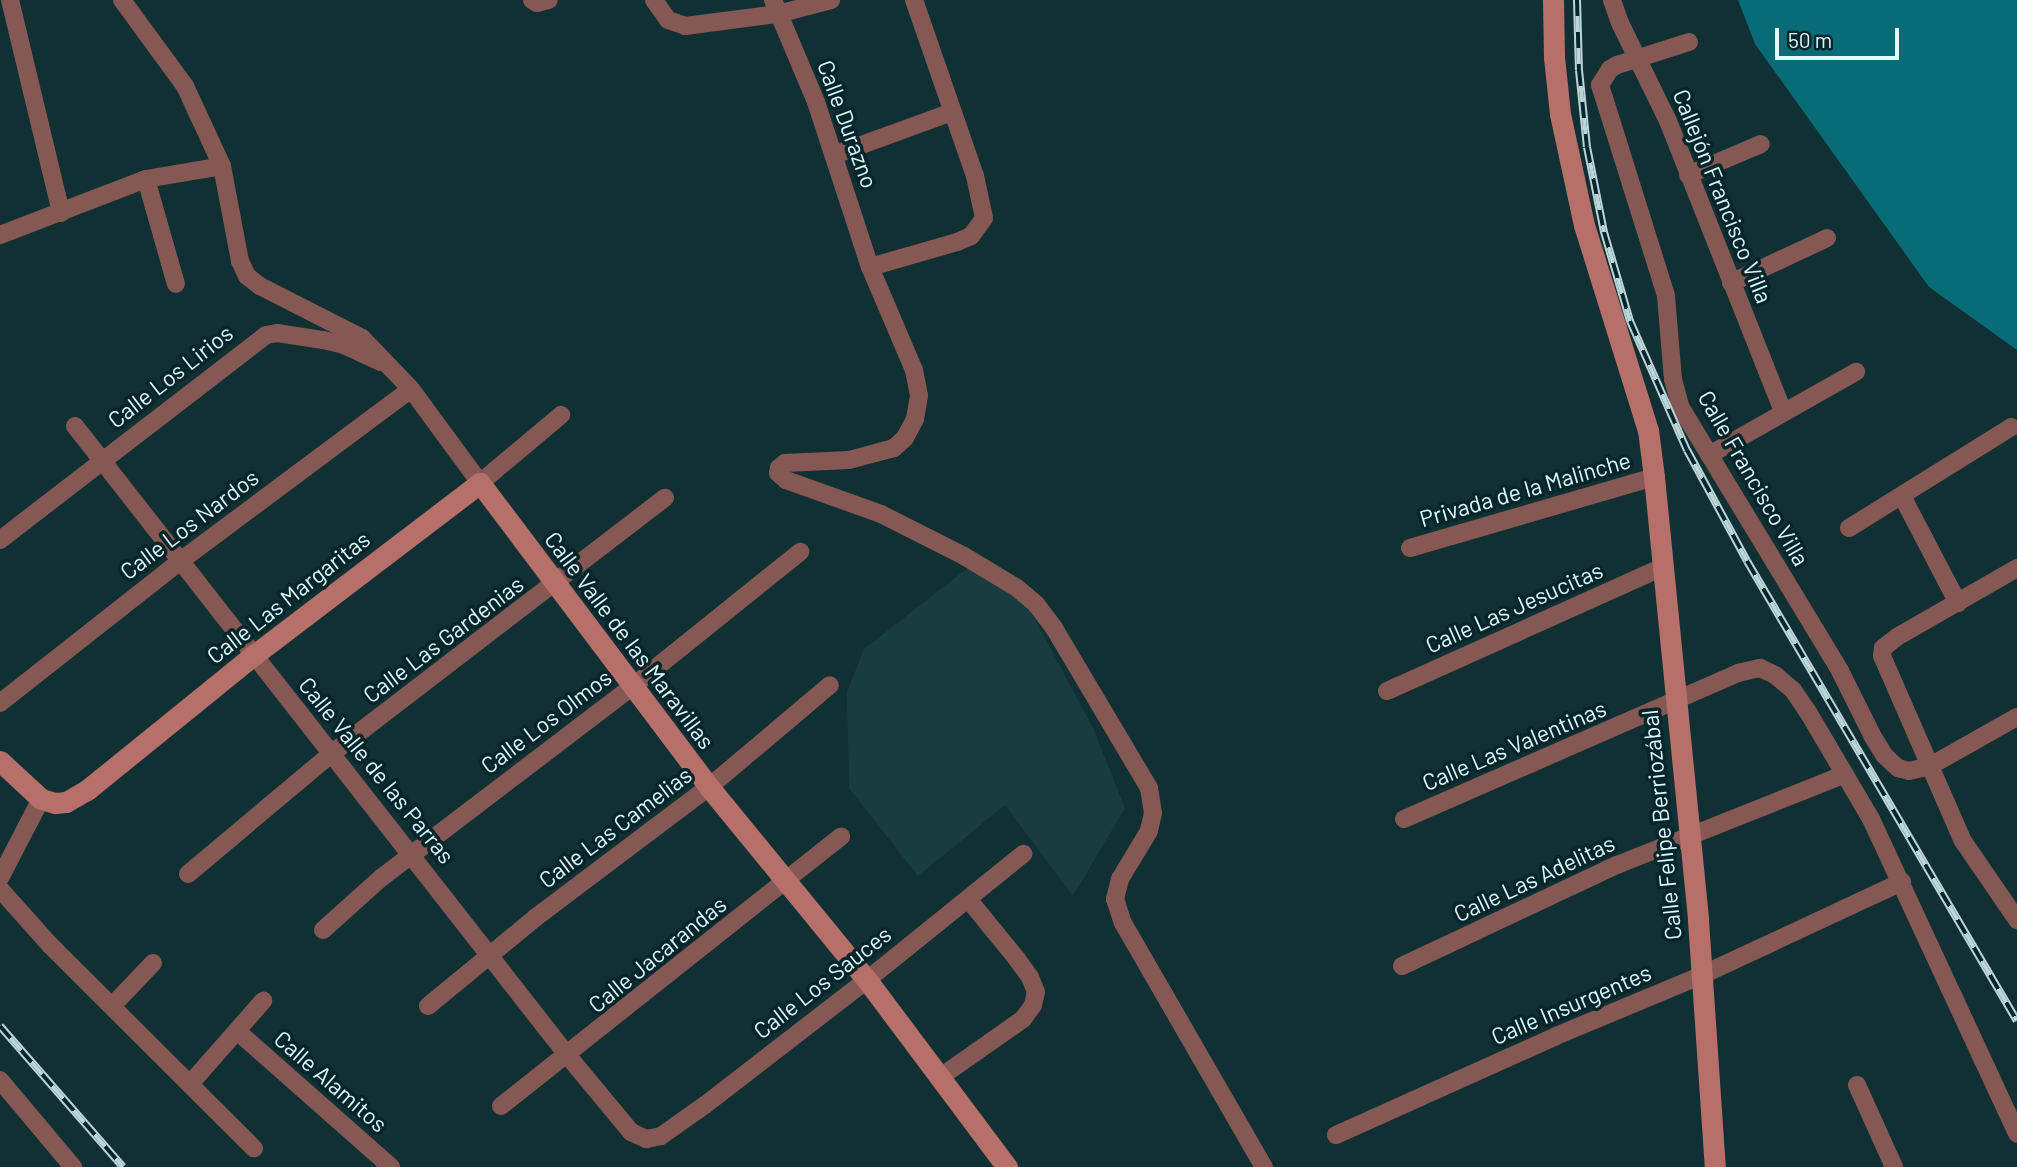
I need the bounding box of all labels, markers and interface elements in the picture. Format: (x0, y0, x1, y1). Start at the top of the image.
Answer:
scale bar (1779, 14, 1903, 58)
text: 50 m (1788, 27, 1832, 52)
street label: Calle Durazno (812, 56, 884, 192)
street label: Callejón Francisco Villa (1667, 85, 1779, 307)
street label: Calle Los Lirios (102, 319, 238, 433)
street label: Calle Francisco Villa (1693, 385, 1815, 571)
street label: Privada de la Malinche (1416, 446, 1634, 532)
street label: Calle Los Nardos (114, 463, 264, 585)
street label: Calle Las Margaritas (201, 525, 375, 669)
street label: Calle Valle de las Maravillas (539, 526, 721, 754)
street label: Calle Las Jesucitas (1421, 556, 1607, 658)
street label: Calle Las Gardenias (358, 570, 528, 708)
street label: Calle Los Olmos (475, 663, 617, 779)
street label: Calle Valle de las Parras (293, 671, 461, 869)
street label: Calle Las Valentinas (1418, 694, 1610, 796)
street label: Calle Felipe Berriozábal (1635, 709, 1687, 941)
street label: Calle Las Camelias (533, 761, 697, 893)
street label: Calle Las Adelitas (1449, 829, 1619, 927)
street label: Calle Jacarandas (582, 890, 732, 1018)
street label: Calle Los Sauces (748, 920, 896, 1044)
street label: Calle Insurgentes (1487, 958, 1655, 1050)
street label: Calle Alamitos (269, 1024, 393, 1138)

